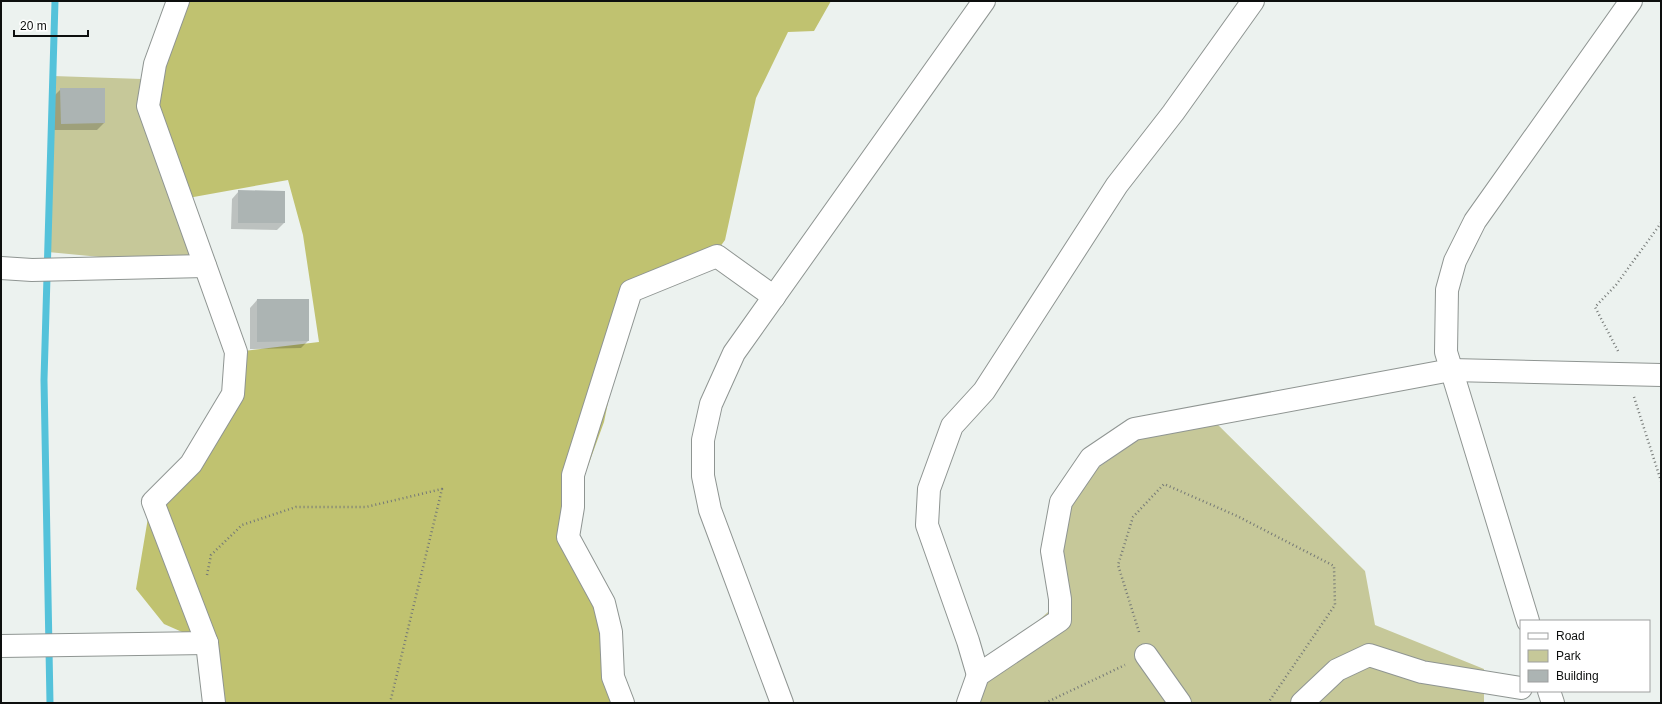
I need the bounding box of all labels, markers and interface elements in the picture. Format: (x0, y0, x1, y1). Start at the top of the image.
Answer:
scale bar (14, 12, 88, 38)
text: 20 m (20, 19, 47, 33)
legend (1520, 620, 1650, 692)
text: Road (1556, 629, 1585, 643)
text: Park (1556, 649, 1582, 663)
text: Building (1556, 669, 1599, 683)

